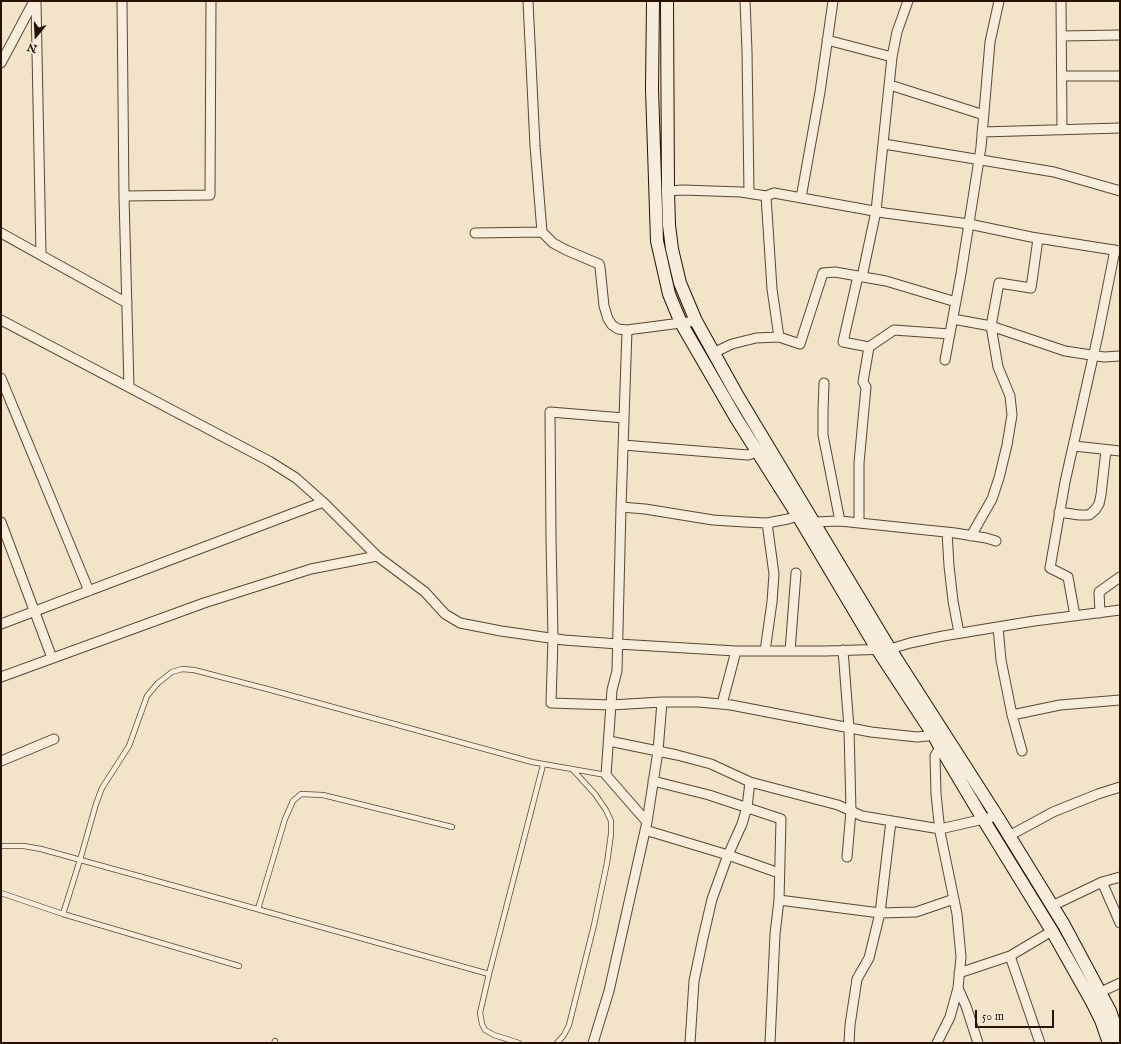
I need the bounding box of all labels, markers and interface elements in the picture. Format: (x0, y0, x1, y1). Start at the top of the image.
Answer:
north arrow (16, 16, 56, 56)
text: N (26, 39, 39, 56)
scale bar (977, 1002, 1056, 1028)
text: 50 m (982, 1009, 1004, 1024)

